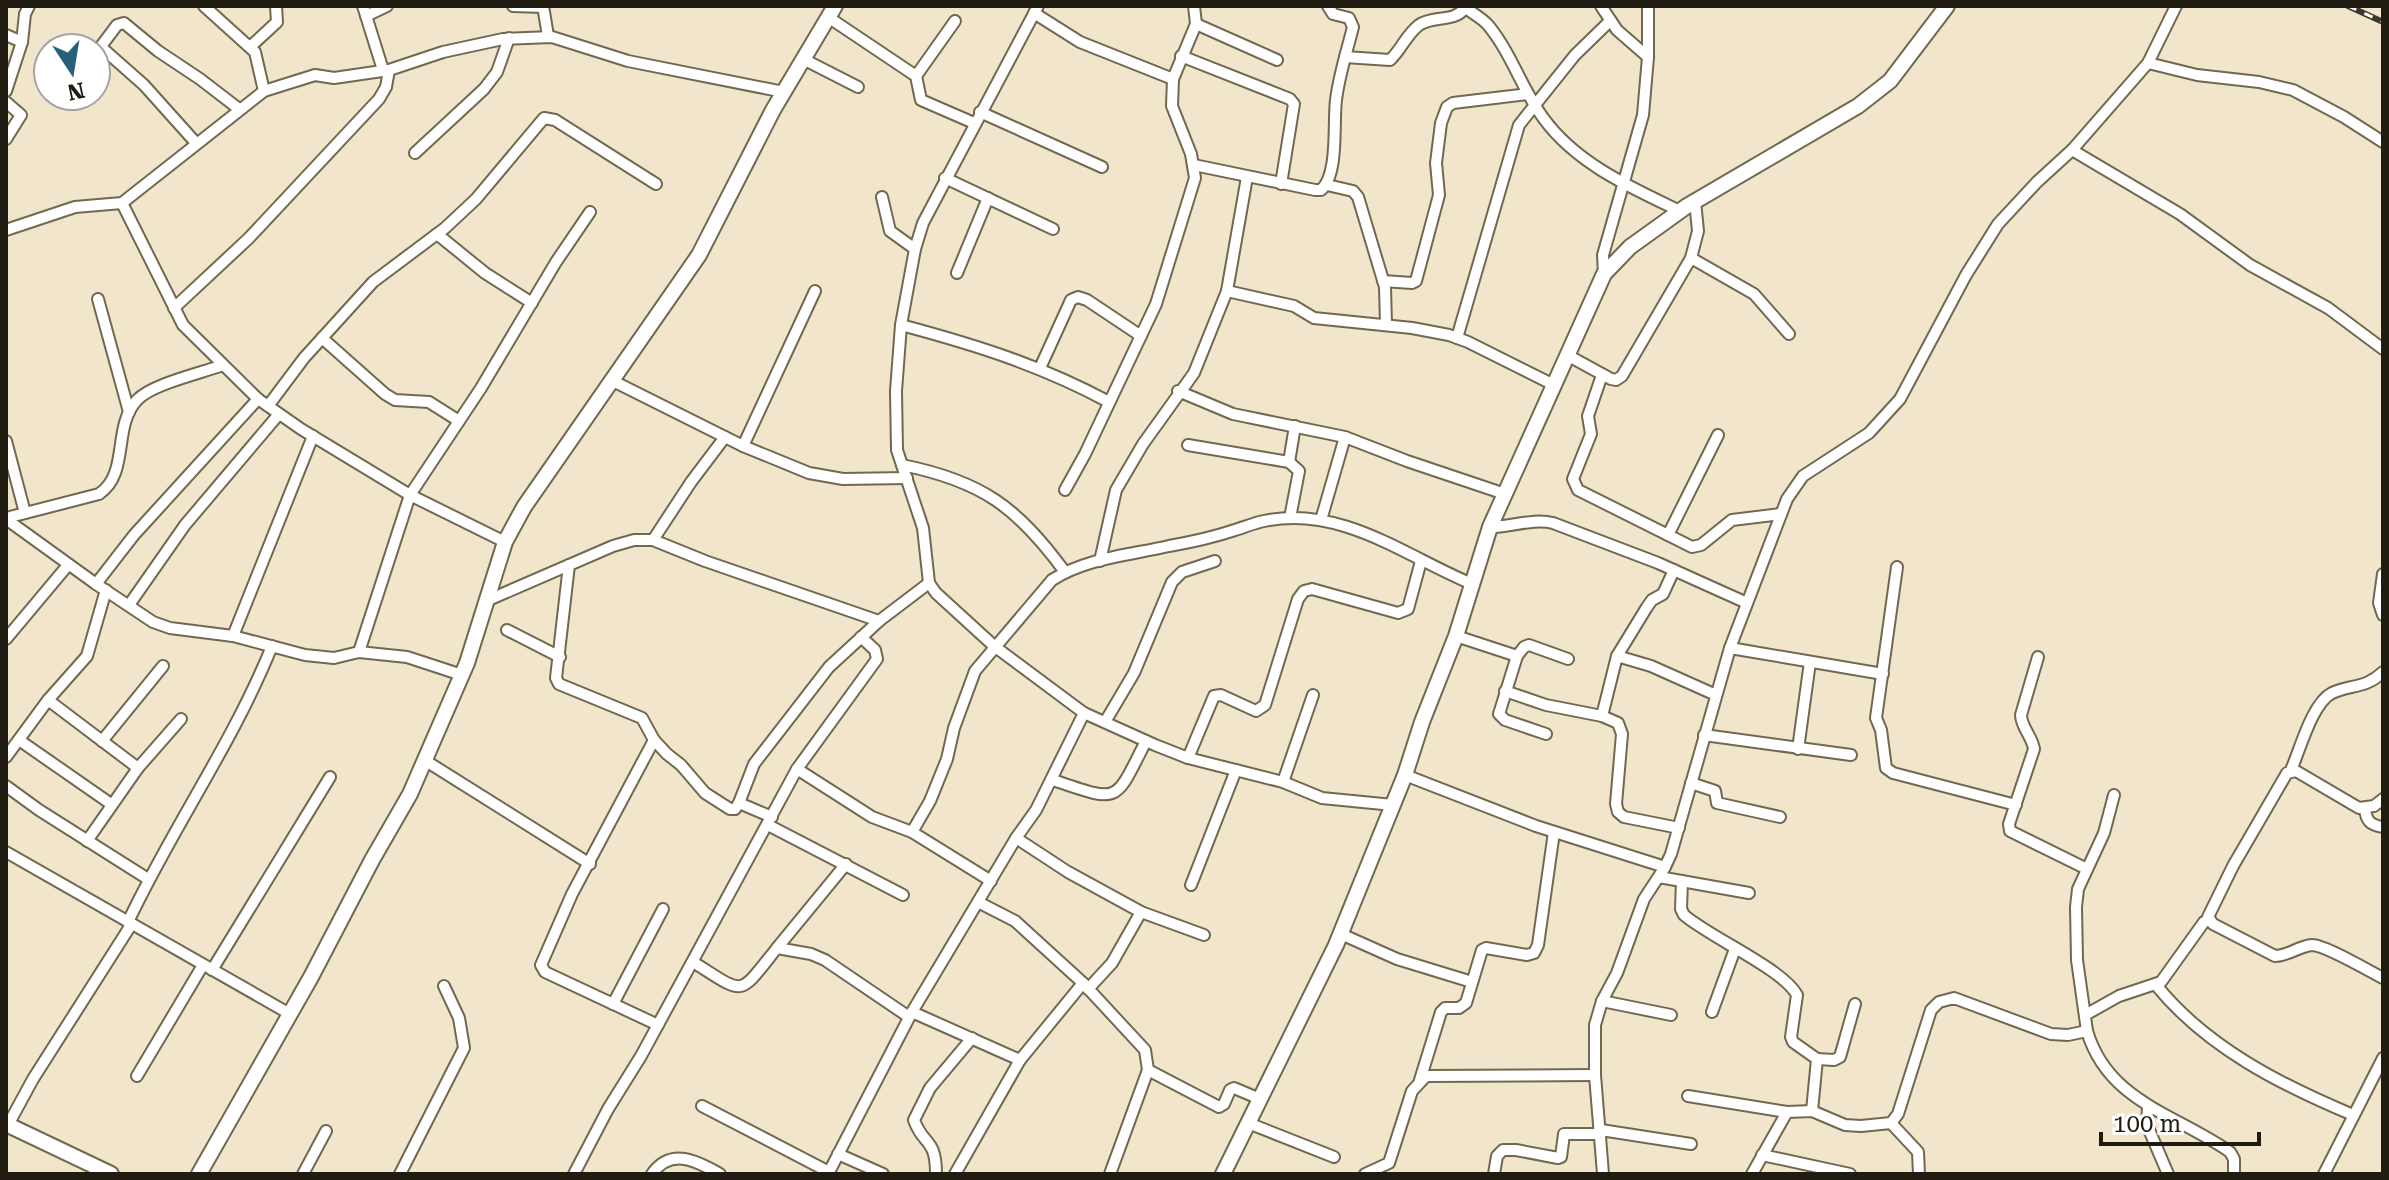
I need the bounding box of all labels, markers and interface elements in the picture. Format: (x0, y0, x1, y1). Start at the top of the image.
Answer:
north arrow (32, 32, 112, 112)
text: N (65, 77, 87, 105)
scale bar (2101, 1096, 2259, 1146)
text: 100 m (2113, 1110, 2181, 1138)

